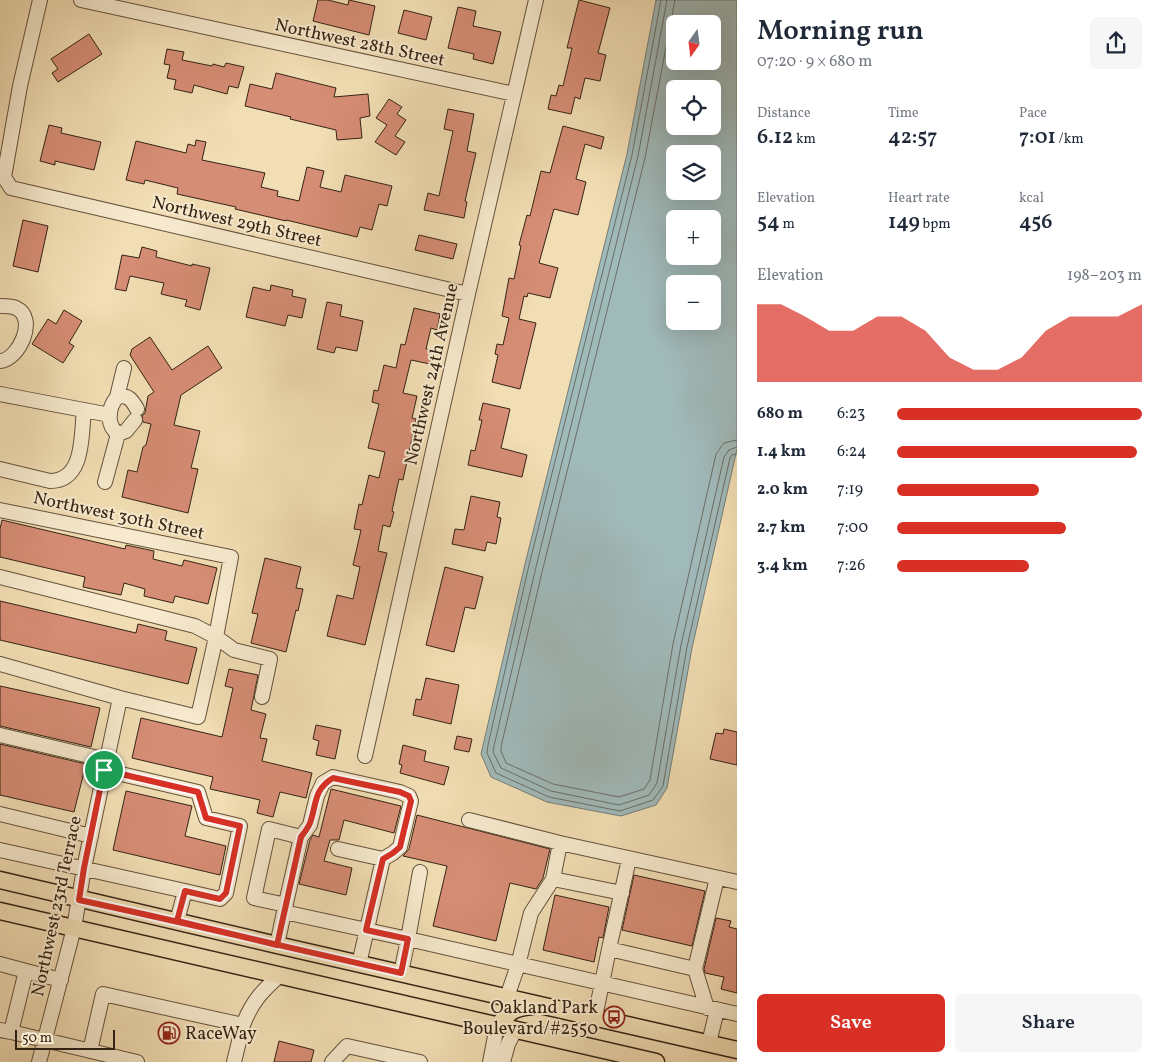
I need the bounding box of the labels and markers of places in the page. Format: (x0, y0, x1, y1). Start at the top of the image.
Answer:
pin (83, 749, 125, 791)
place label: Oakland Park Boulevard/#2550 (462, 996, 598, 1042)
bus stop icon: Oakland Park Boulevard/#2550 (602, 1005, 626, 1029)
fuel station icon: RaceWay (157, 1021, 181, 1045)
place label: RaceWay (185, 1022, 257, 1047)

